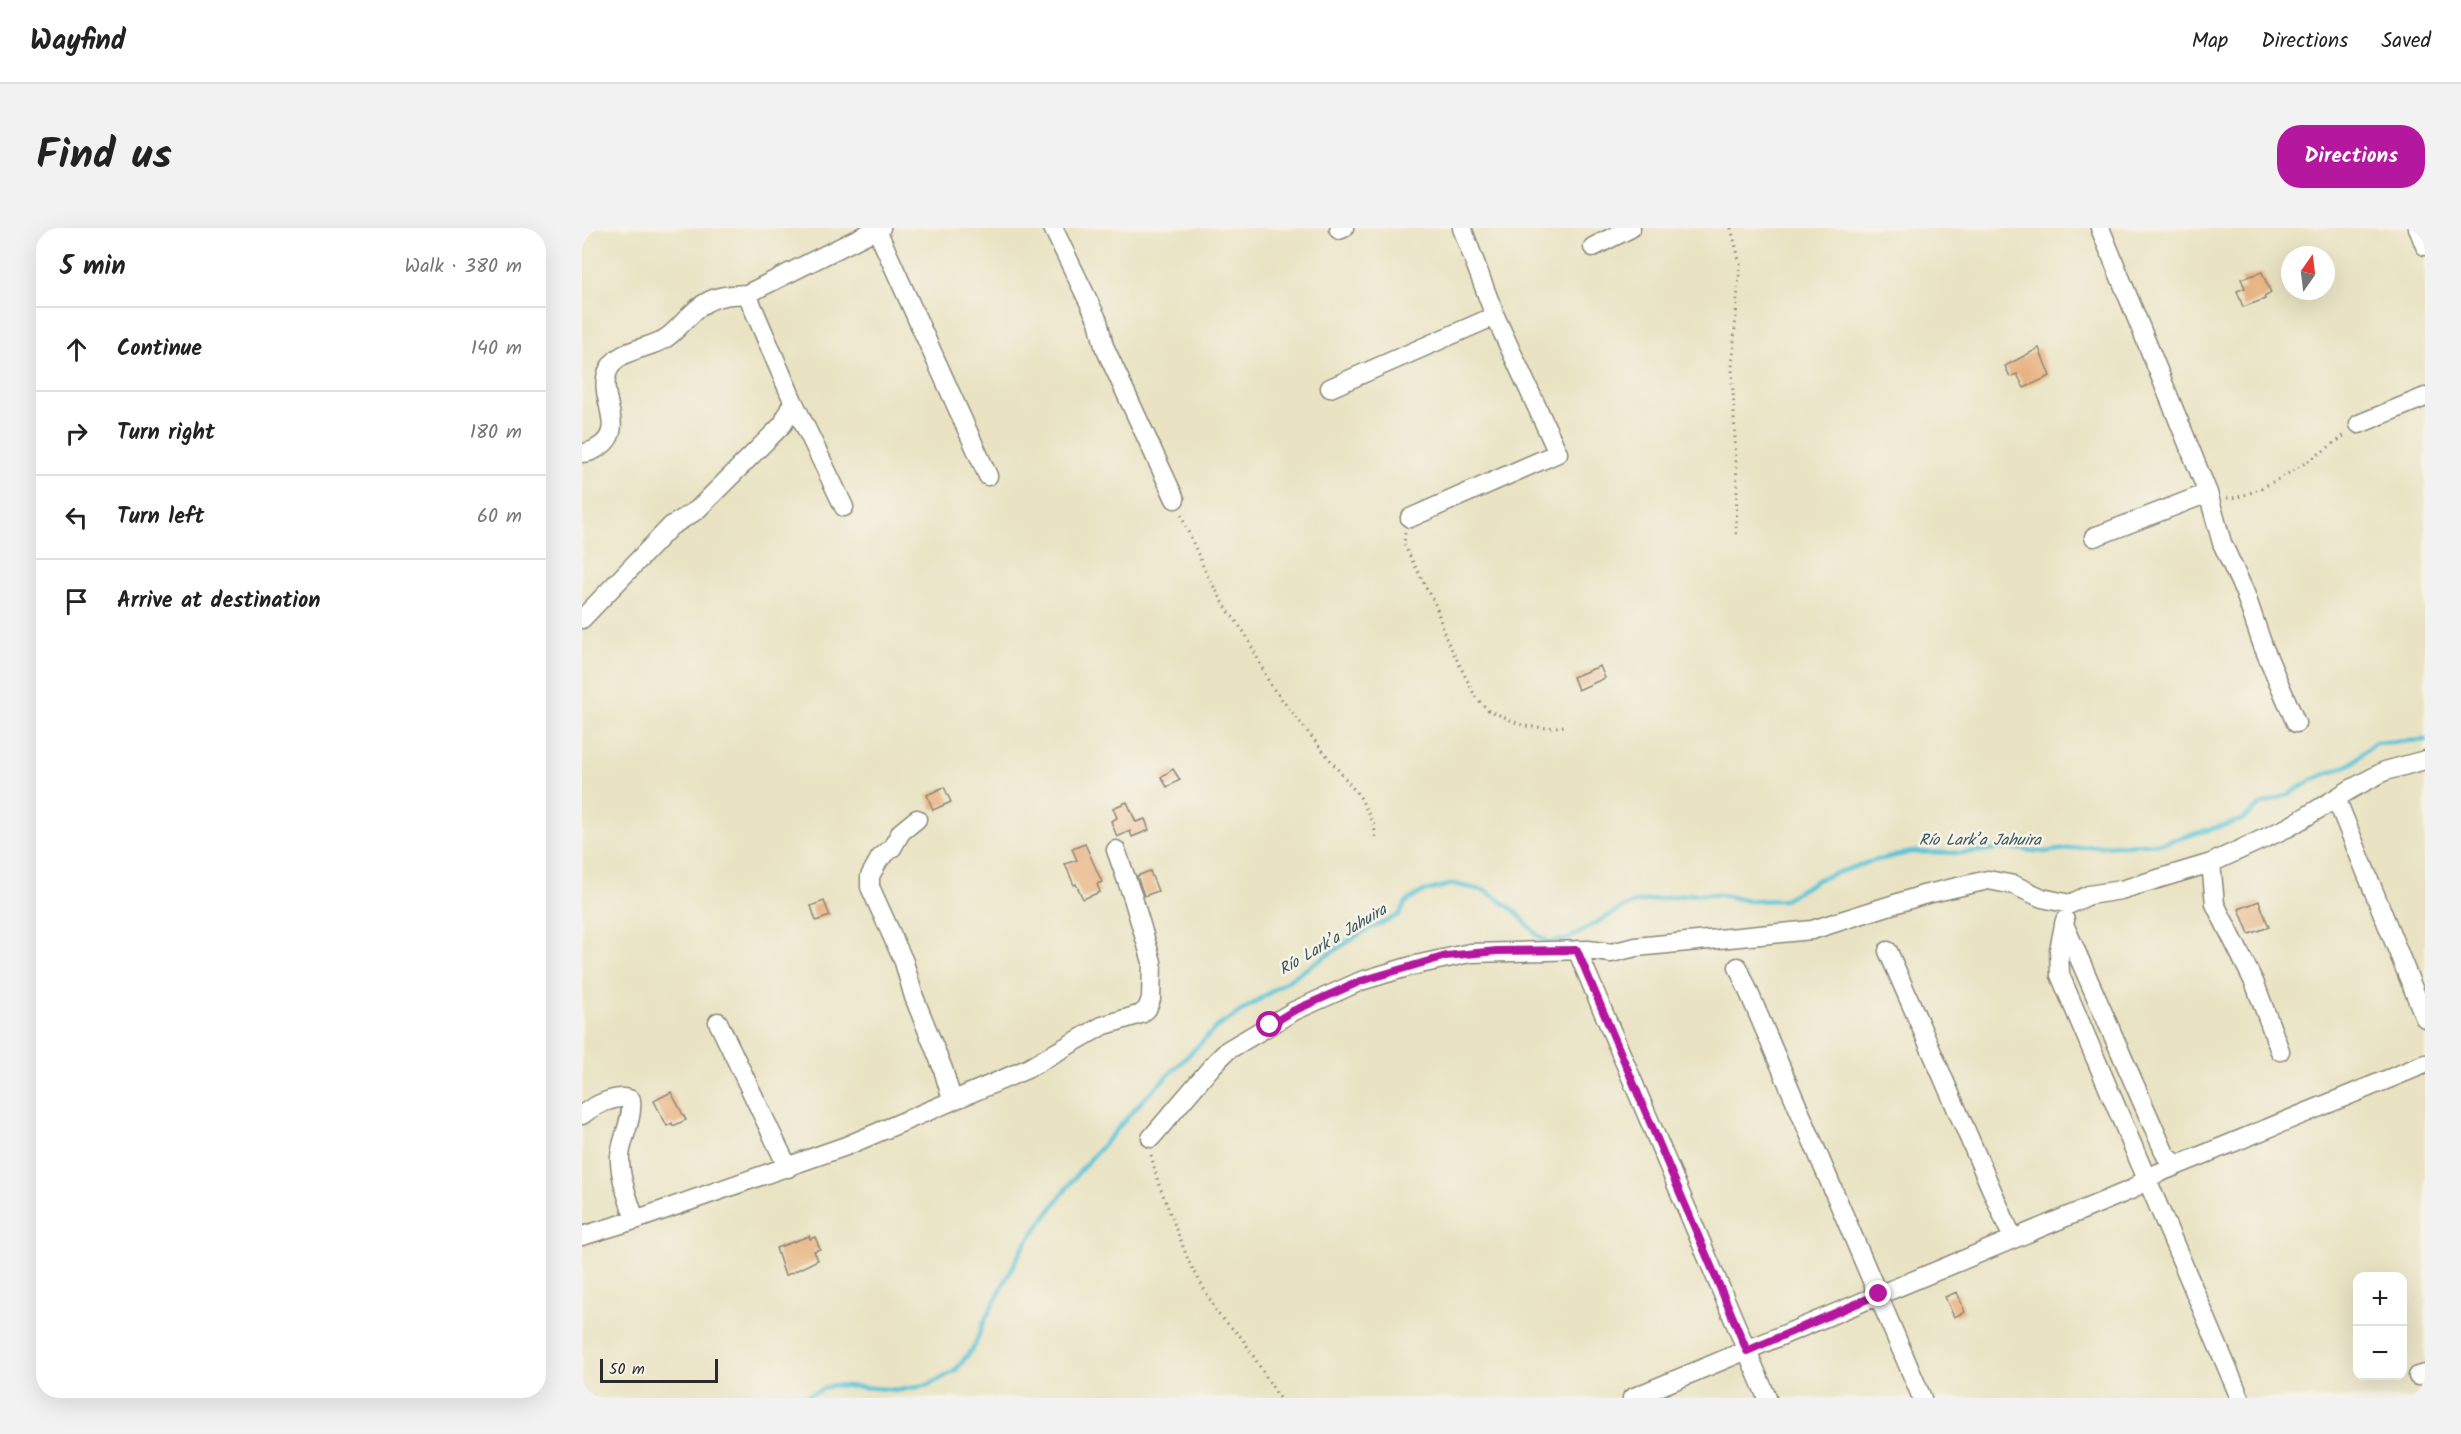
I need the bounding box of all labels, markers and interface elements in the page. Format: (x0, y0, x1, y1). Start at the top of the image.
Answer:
text: Wayfind (30, 19, 126, 64)
text: Map (2192, 25, 2228, 58)
text: Directions (2261, 25, 2348, 58)
text: Saved (2381, 25, 2431, 58)
text: Find us (36, 123, 172, 190)
button: Directions (2277, 125, 2425, 188)
text: 5 min (60, 246, 126, 288)
north arrow (2281, 246, 2335, 300)
text: Walk · 380 m (405, 251, 522, 283)
text: Continue (117, 332, 202, 367)
icon: ahead (60, 333, 93, 366)
text: 140 m (471, 333, 522, 365)
text: Turn right (117, 416, 215, 451)
icon: right (60, 417, 93, 450)
text: 180 m (470, 417, 522, 449)
text: Turn left (117, 500, 204, 535)
icon: left (60, 501, 93, 534)
text: 60 m (477, 501, 522, 533)
text: Arrive at destination (117, 584, 320, 619)
icon: arrive (60, 585, 93, 618)
water label: Río Lark’a Jahuira (1919, 828, 2043, 853)
water label: Río Lark’a Jahuira (1274, 897, 1393, 982)
route start (1256, 1011, 1282, 1037)
map controls (2353, 1272, 2407, 1380)
button: + (2353, 1272, 2407, 1326)
route end (1865, 1280, 1891, 1306)
button: − (2353, 1326, 2407, 1380)
scale bar (600, 1356, 718, 1384)
text: 50 m (609, 1357, 645, 1382)

